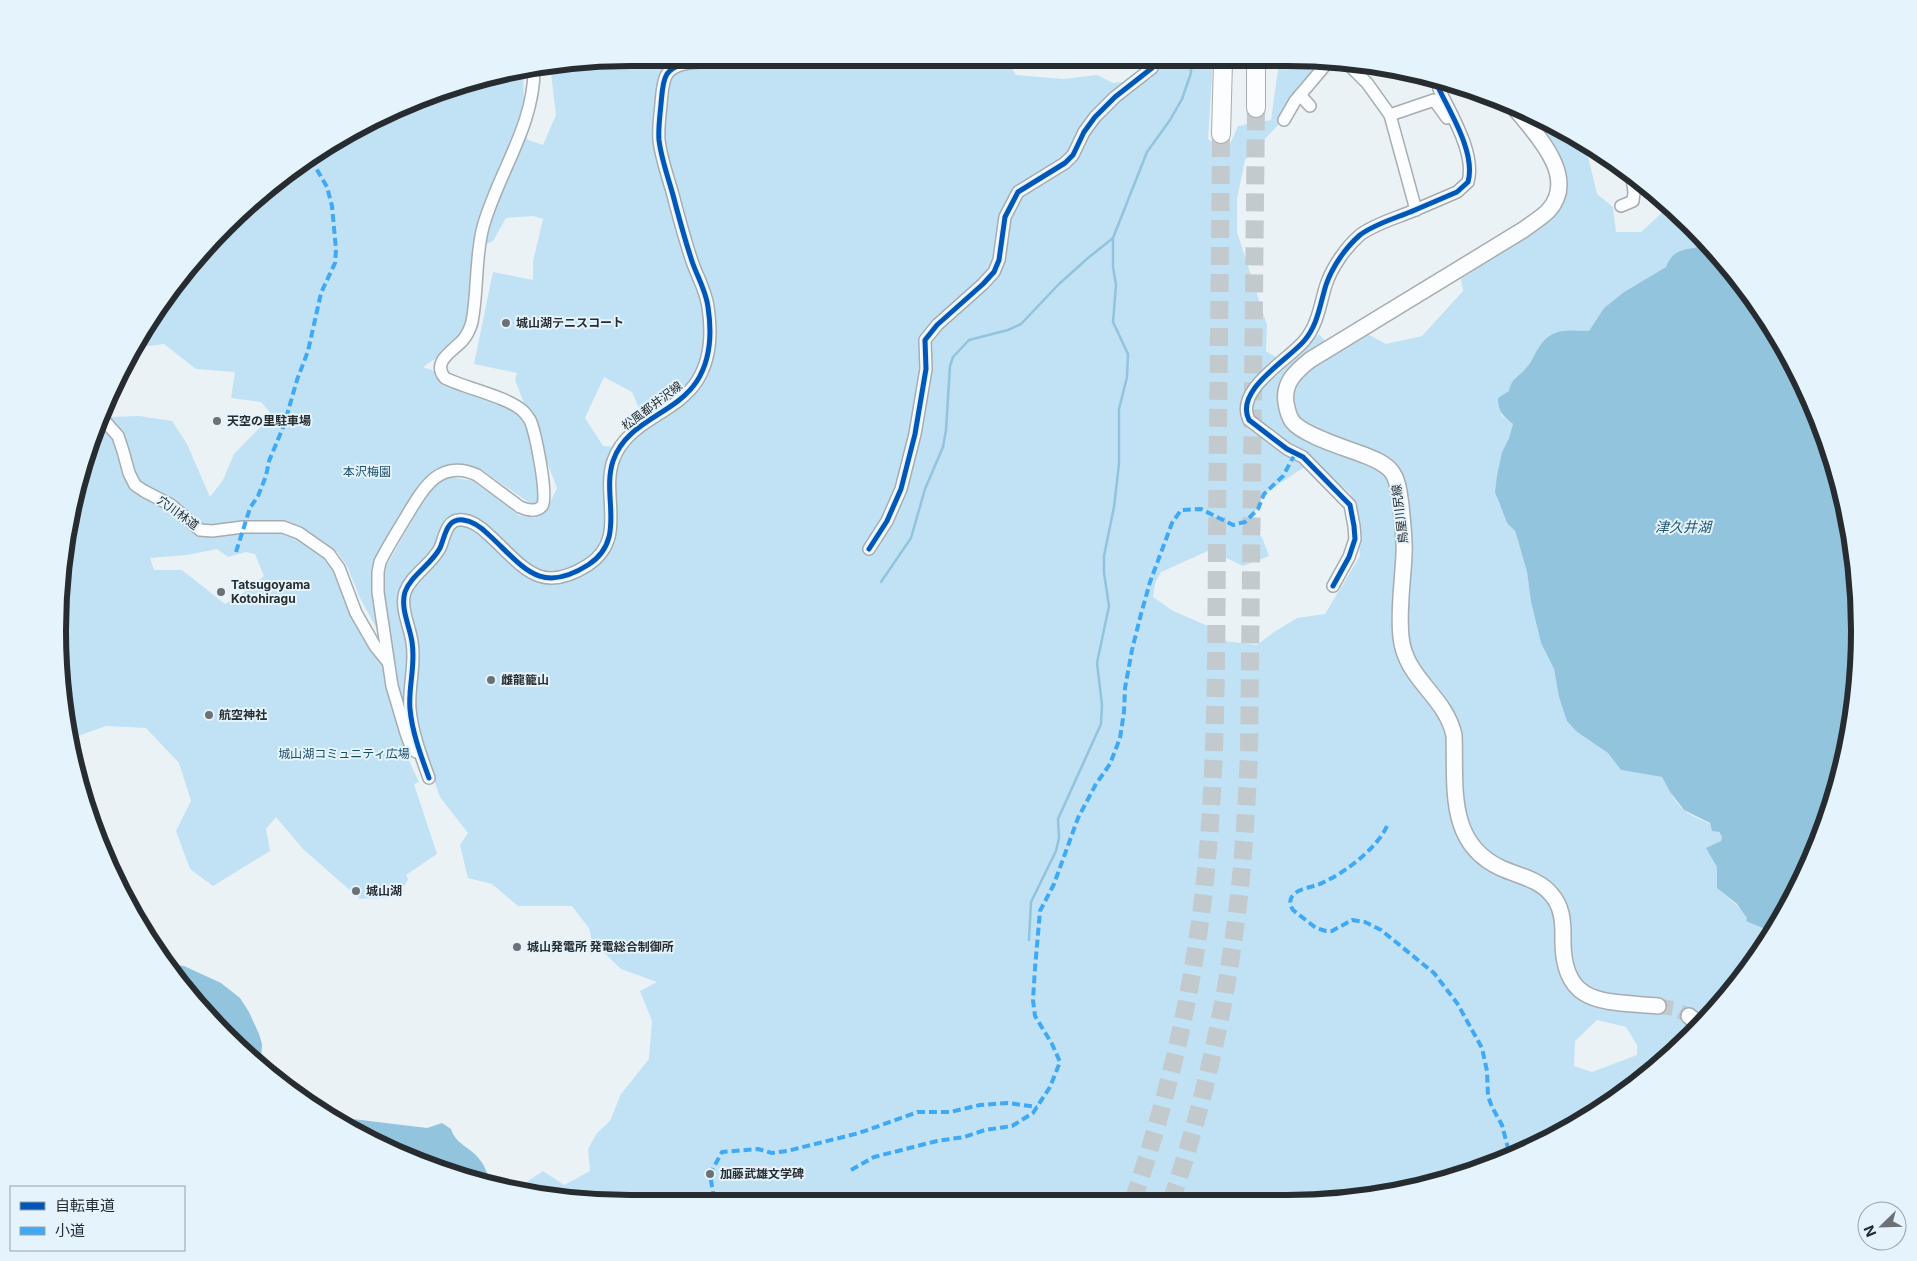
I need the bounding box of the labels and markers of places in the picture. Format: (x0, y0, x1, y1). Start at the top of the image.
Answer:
place label: 城山湖テニスコート (516, 315, 624, 330)
marker: 城山湖テニスコート (500, 317, 512, 329)
place label: 天空の里駐車場 (227, 413, 311, 428)
marker: 天空の里駐車場 (211, 415, 223, 427)
place label: Tatsugoyama Kotohiragu (231, 577, 310, 606)
marker: Tatsugoyama Kotohiragu (215, 586, 227, 598)
place label: 雌龍籠山 (501, 672, 549, 687)
marker: 雌龍籠山 (485, 674, 497, 686)
place label: 航空神社 (219, 707, 267, 722)
marker: 航空神社 (203, 709, 215, 721)
place label: 城山湖 (366, 883, 402, 898)
marker: 城山湖 (350, 885, 362, 897)
place label: 城山発電所 発電総合制御所 (527, 939, 674, 954)
marker: 城山発電所 発電総合制御所 (511, 941, 523, 953)
place label: 加藤武雄文学碑 (720, 1166, 804, 1181)
marker: 加藤武雄文学碑 (704, 1168, 716, 1180)

